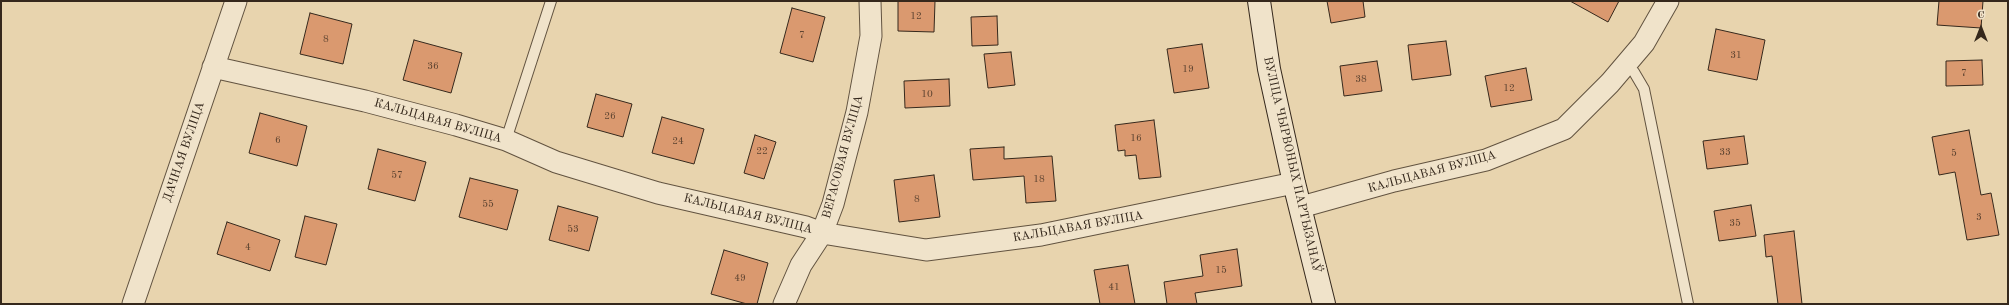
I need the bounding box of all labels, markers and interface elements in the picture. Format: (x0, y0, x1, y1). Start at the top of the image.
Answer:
north arrow (1961, 8, 2001, 48)
house number: 12 (910, 10, 922, 22)
text: С (1977, 10, 1985, 21)
house number: 7 (799, 29, 805, 41)
house number: 8 (323, 33, 329, 45)
house number: 31 (1730, 49, 1742, 61)
street label: ВУЛІЦА ЧЫРВОНЫХ ПАРТЫЗАНАЎ (1260, 55, 1324, 275)
house number: 36 (427, 60, 439, 72)
house number: 19 (1182, 63, 1194, 75)
house number: 7 (1961, 67, 1967, 79)
house number: 38 (1355, 73, 1367, 85)
house number: 12 (1503, 82, 1515, 94)
house number: 10 (921, 88, 933, 100)
street label: ВЕРАСОВАЯ ВУЛІЦА (820, 94, 866, 220)
street label: КАЛЬЦАВАЯ ВУЛІЦА (372, 96, 504, 146)
street label: ДАЧНАЯ ВУЛІЦА (160, 100, 208, 204)
house number: 26 (604, 110, 616, 122)
house number: 16 (1130, 132, 1142, 144)
house number: 6 (275, 134, 281, 146)
house number: 24 (672, 135, 684, 147)
house number: 22 (756, 145, 768, 157)
house number: 33 (1719, 146, 1731, 158)
house number: 5 (1951, 147, 1957, 159)
street label: КАЛЬЦАВАЯ ВУЛІЦА (1366, 148, 1498, 196)
house number: 57 (391, 169, 403, 181)
house number: 18 (1033, 173, 1045, 185)
street label: КАЛЬЦАВАЯ ВУЛІЦА (682, 191, 814, 237)
house number: 8 (914, 193, 920, 205)
house number: 55 (482, 198, 494, 210)
street label: КАЛЬЦАВАЯ ВУЛІЦА (1012, 208, 1144, 246)
house number: 3 (1976, 211, 1982, 223)
house number: 35 (1729, 217, 1741, 229)
house number: 53 (567, 223, 579, 235)
house number: 4 (245, 241, 251, 253)
house number: 15 (1215, 264, 1227, 276)
house number: 49 (734, 272, 746, 284)
house number: 41 (1108, 281, 1120, 293)

